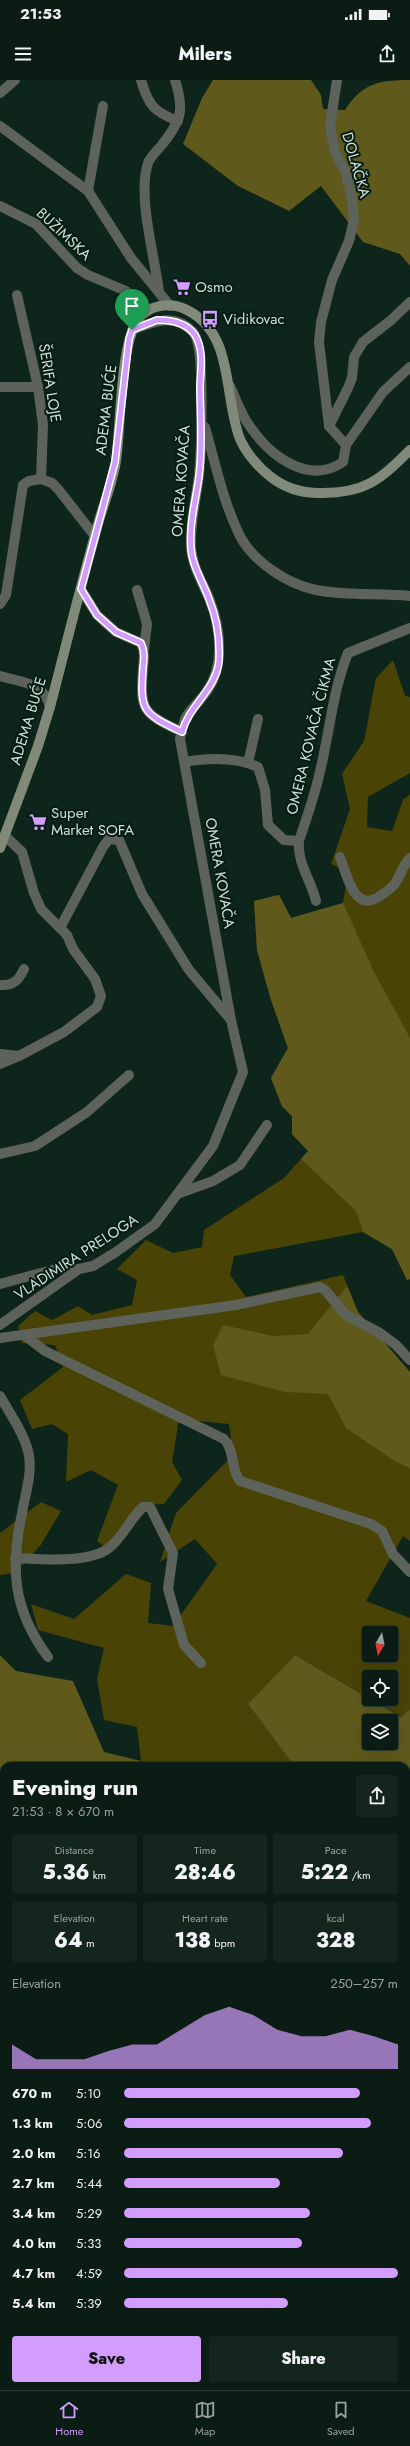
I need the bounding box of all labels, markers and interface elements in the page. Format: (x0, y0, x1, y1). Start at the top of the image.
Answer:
text: 21:53 (20, 3, 61, 25)
text: Milers (178, 41, 232, 67)
icon: menu (12, 43, 34, 65)
icon: share (376, 43, 398, 65)
street label: DOLAČKA (336, 130, 376, 200)
street label: BUŽIMSKA (32, 203, 97, 265)
place label: Osmo (195, 276, 233, 298)
supermarket icon: Osmo (172, 277, 192, 297)
pin (115, 289, 149, 330)
icon: arrive (121, 295, 143, 317)
place label: Vidikovac (223, 308, 285, 330)
bus stop icon: Vidikovac (200, 309, 220, 329)
street label: ŠERIFA LOJE (33, 342, 67, 424)
street label: ADEMA BUĆE (90, 363, 122, 457)
street label: OMERA KOVAČA (166, 424, 196, 538)
street label: OMERA KOVAČA ČIKMA (281, 655, 341, 817)
street label: ADEMA BUĆE (4, 674, 52, 768)
place label: Super Market SOFA (51, 802, 134, 841)
supermarket icon: Super Market SOFA (28, 812, 48, 832)
street label: OMERA KOVAČA (199, 816, 241, 930)
street label: VLADIMIRA PRELOGA (10, 1209, 142, 1305)
north arrow (362, 1626, 398, 1662)
map controls (362, 1626, 398, 1750)
button: locate (362, 1670, 398, 1706)
button: layers (362, 1714, 398, 1750)
text: Evening run (12, 1771, 138, 1803)
button: share (356, 1775, 398, 1817)
text: 21:53 · 8 × 670 m (12, 1802, 114, 1821)
text: Distance (55, 1842, 94, 1858)
text: Time (194, 1842, 216, 1858)
text: Pace (325, 1842, 347, 1858)
text: 5.36 (43, 1858, 89, 1887)
text: 28:46 (174, 1858, 236, 1887)
text: 5:22 (301, 1858, 348, 1887)
text: km (89, 1867, 106, 1883)
text: /km (348, 1867, 370, 1883)
text: Elevation (54, 1910, 95, 1926)
text: Heart rate (182, 1910, 228, 1926)
text: kcal (327, 1910, 345, 1926)
text: 64 (54, 1926, 83, 1955)
text: 138 (175, 1926, 211, 1955)
text: 328 (316, 1926, 355, 1955)
text: m (83, 1935, 95, 1951)
text: bpm (211, 1935, 235, 1951)
text: Elevation (12, 1974, 61, 1993)
text: 250–257 m (330, 1974, 398, 1993)
text: 670 m (12, 2084, 52, 2103)
text: 5:10 (76, 2084, 101, 2103)
text: 1.3 km (12, 2114, 53, 2133)
text: 5:06 (76, 2114, 103, 2133)
text: 2.0 km (12, 2144, 55, 2163)
text: 5:16 (76, 2144, 101, 2163)
text: 2.7 km (12, 2174, 55, 2193)
text: 5:44 (76, 2174, 102, 2193)
text: 3.4 km (12, 2204, 55, 2223)
text: 5:29 (76, 2204, 102, 2223)
text: 4.0 km (12, 2234, 56, 2253)
text: 5:33 (76, 2234, 101, 2253)
text: 4.7 km (12, 2264, 55, 2283)
text: 4:59 (76, 2264, 102, 2283)
text: 5.4 km (12, 2294, 56, 2313)
text: 5:39 (76, 2294, 102, 2313)
button: Save (12, 2336, 201, 2382)
button: Share (209, 2336, 398, 2382)
tab: Home (55, 2399, 83, 2439)
tab: Map (194, 2399, 216, 2439)
tab: Saved (327, 2399, 355, 2439)

